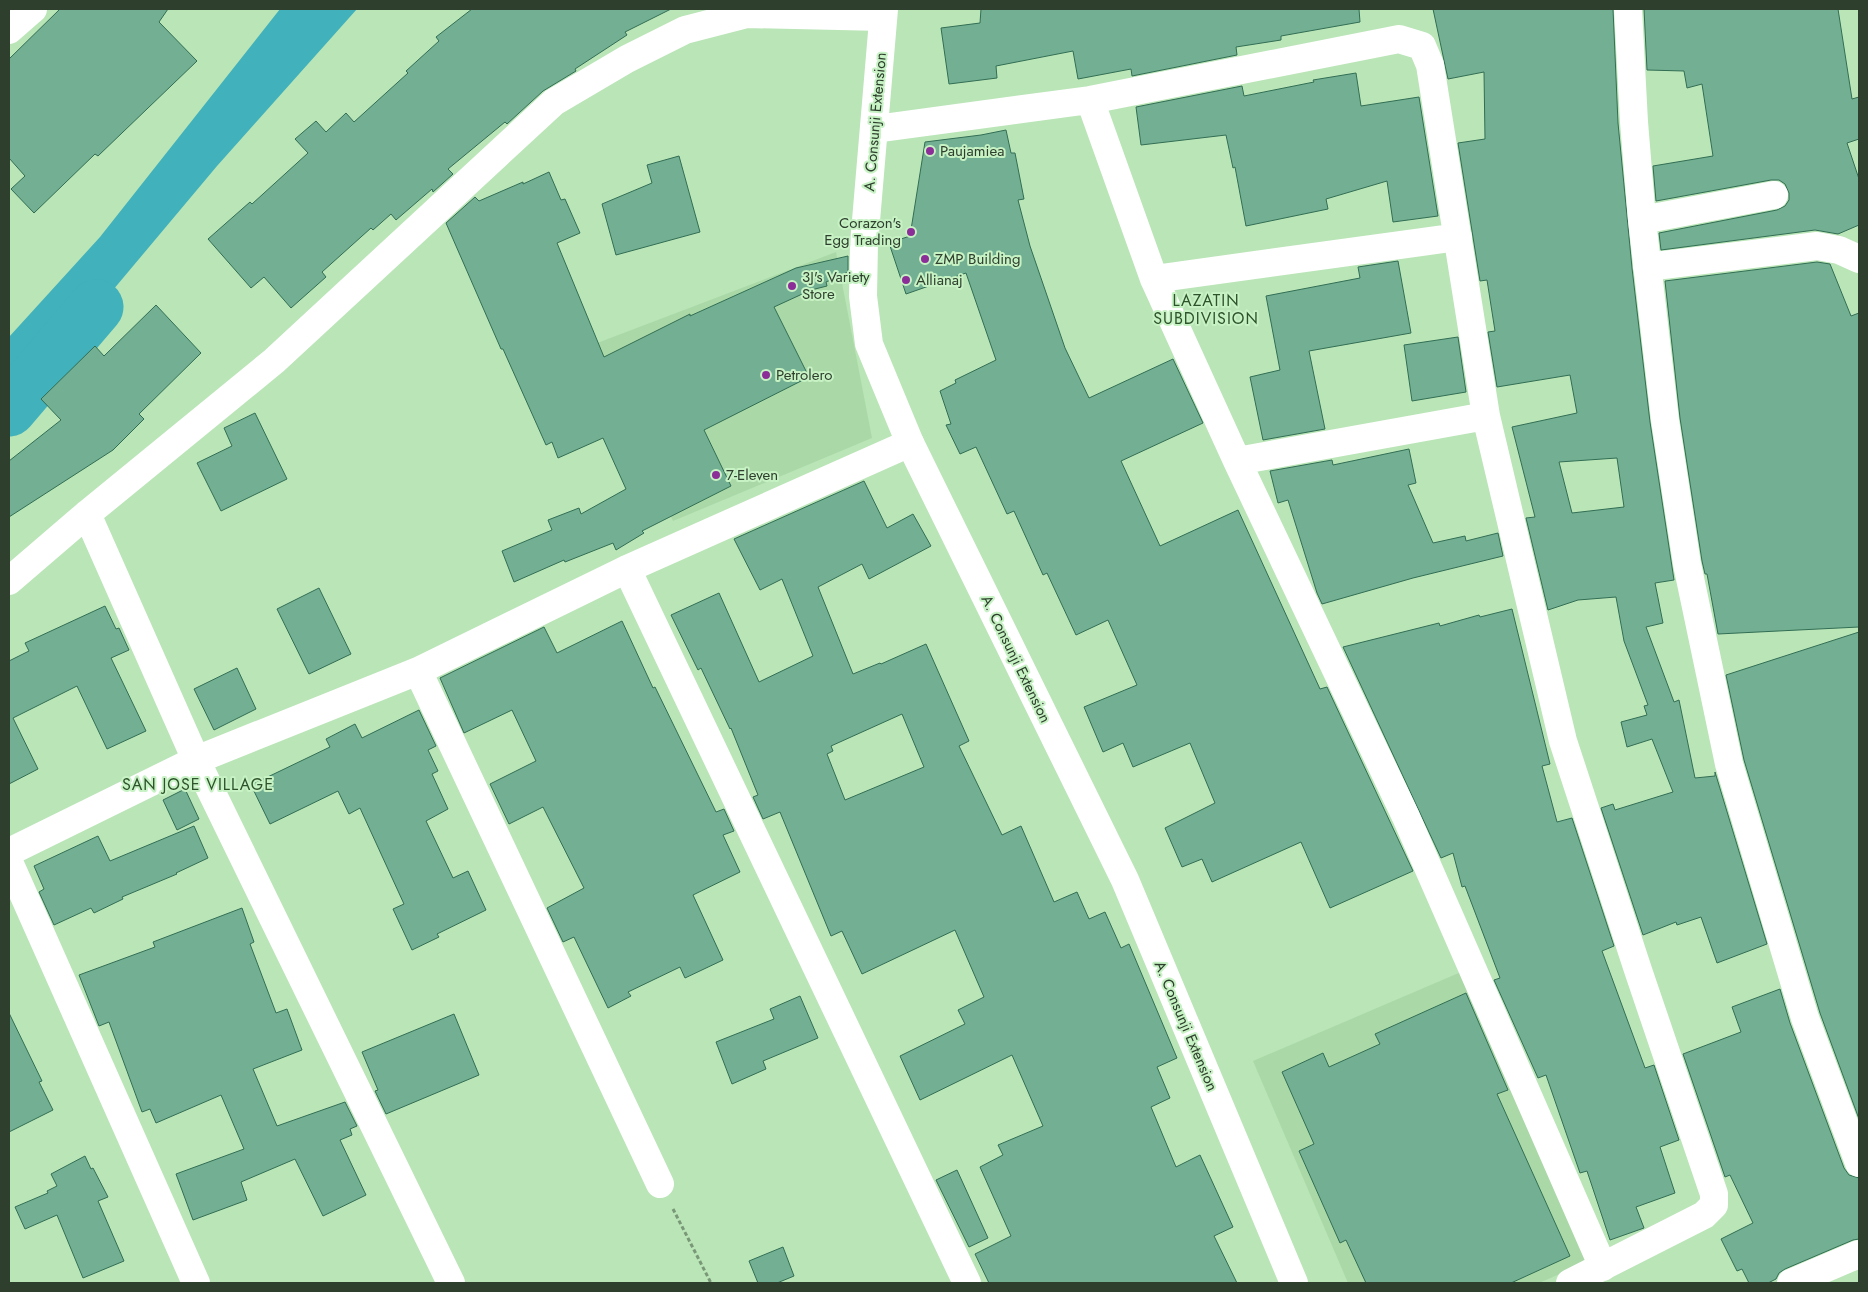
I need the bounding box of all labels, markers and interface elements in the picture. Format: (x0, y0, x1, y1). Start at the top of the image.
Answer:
street label: A. Consunji Extension (858, 52, 892, 192)
place label: Paujamiea (940, 140, 1004, 162)
marker: Paujamiea (924, 145, 936, 157)
place label: Corazon's Egg Trading (824, 212, 901, 251)
marker: Corazon's Egg Trading (905, 226, 917, 238)
place label: ZMP Building (935, 248, 1021, 270)
marker: ZMP Building (919, 253, 931, 265)
place label: 3J's Variety Store (802, 266, 870, 305)
place label: Allianaj (916, 269, 963, 291)
marker: Allianaj (900, 274, 912, 286)
marker: 3J's Variety Store (786, 280, 798, 292)
district label: LAZATIN SUBDIVISION (1153, 289, 1259, 330)
place label: Petrolero (776, 364, 833, 386)
marker: Petrolero (760, 369, 772, 381)
place label: 7-Eleven (726, 464, 778, 486)
marker: 7-Eleven (710, 469, 722, 481)
street label: A. Consunji Extension (976, 592, 1056, 726)
district label: SAN JOSE VILLAGE (122, 773, 274, 796)
street label: A. Consunji Extension (1149, 958, 1223, 1094)

